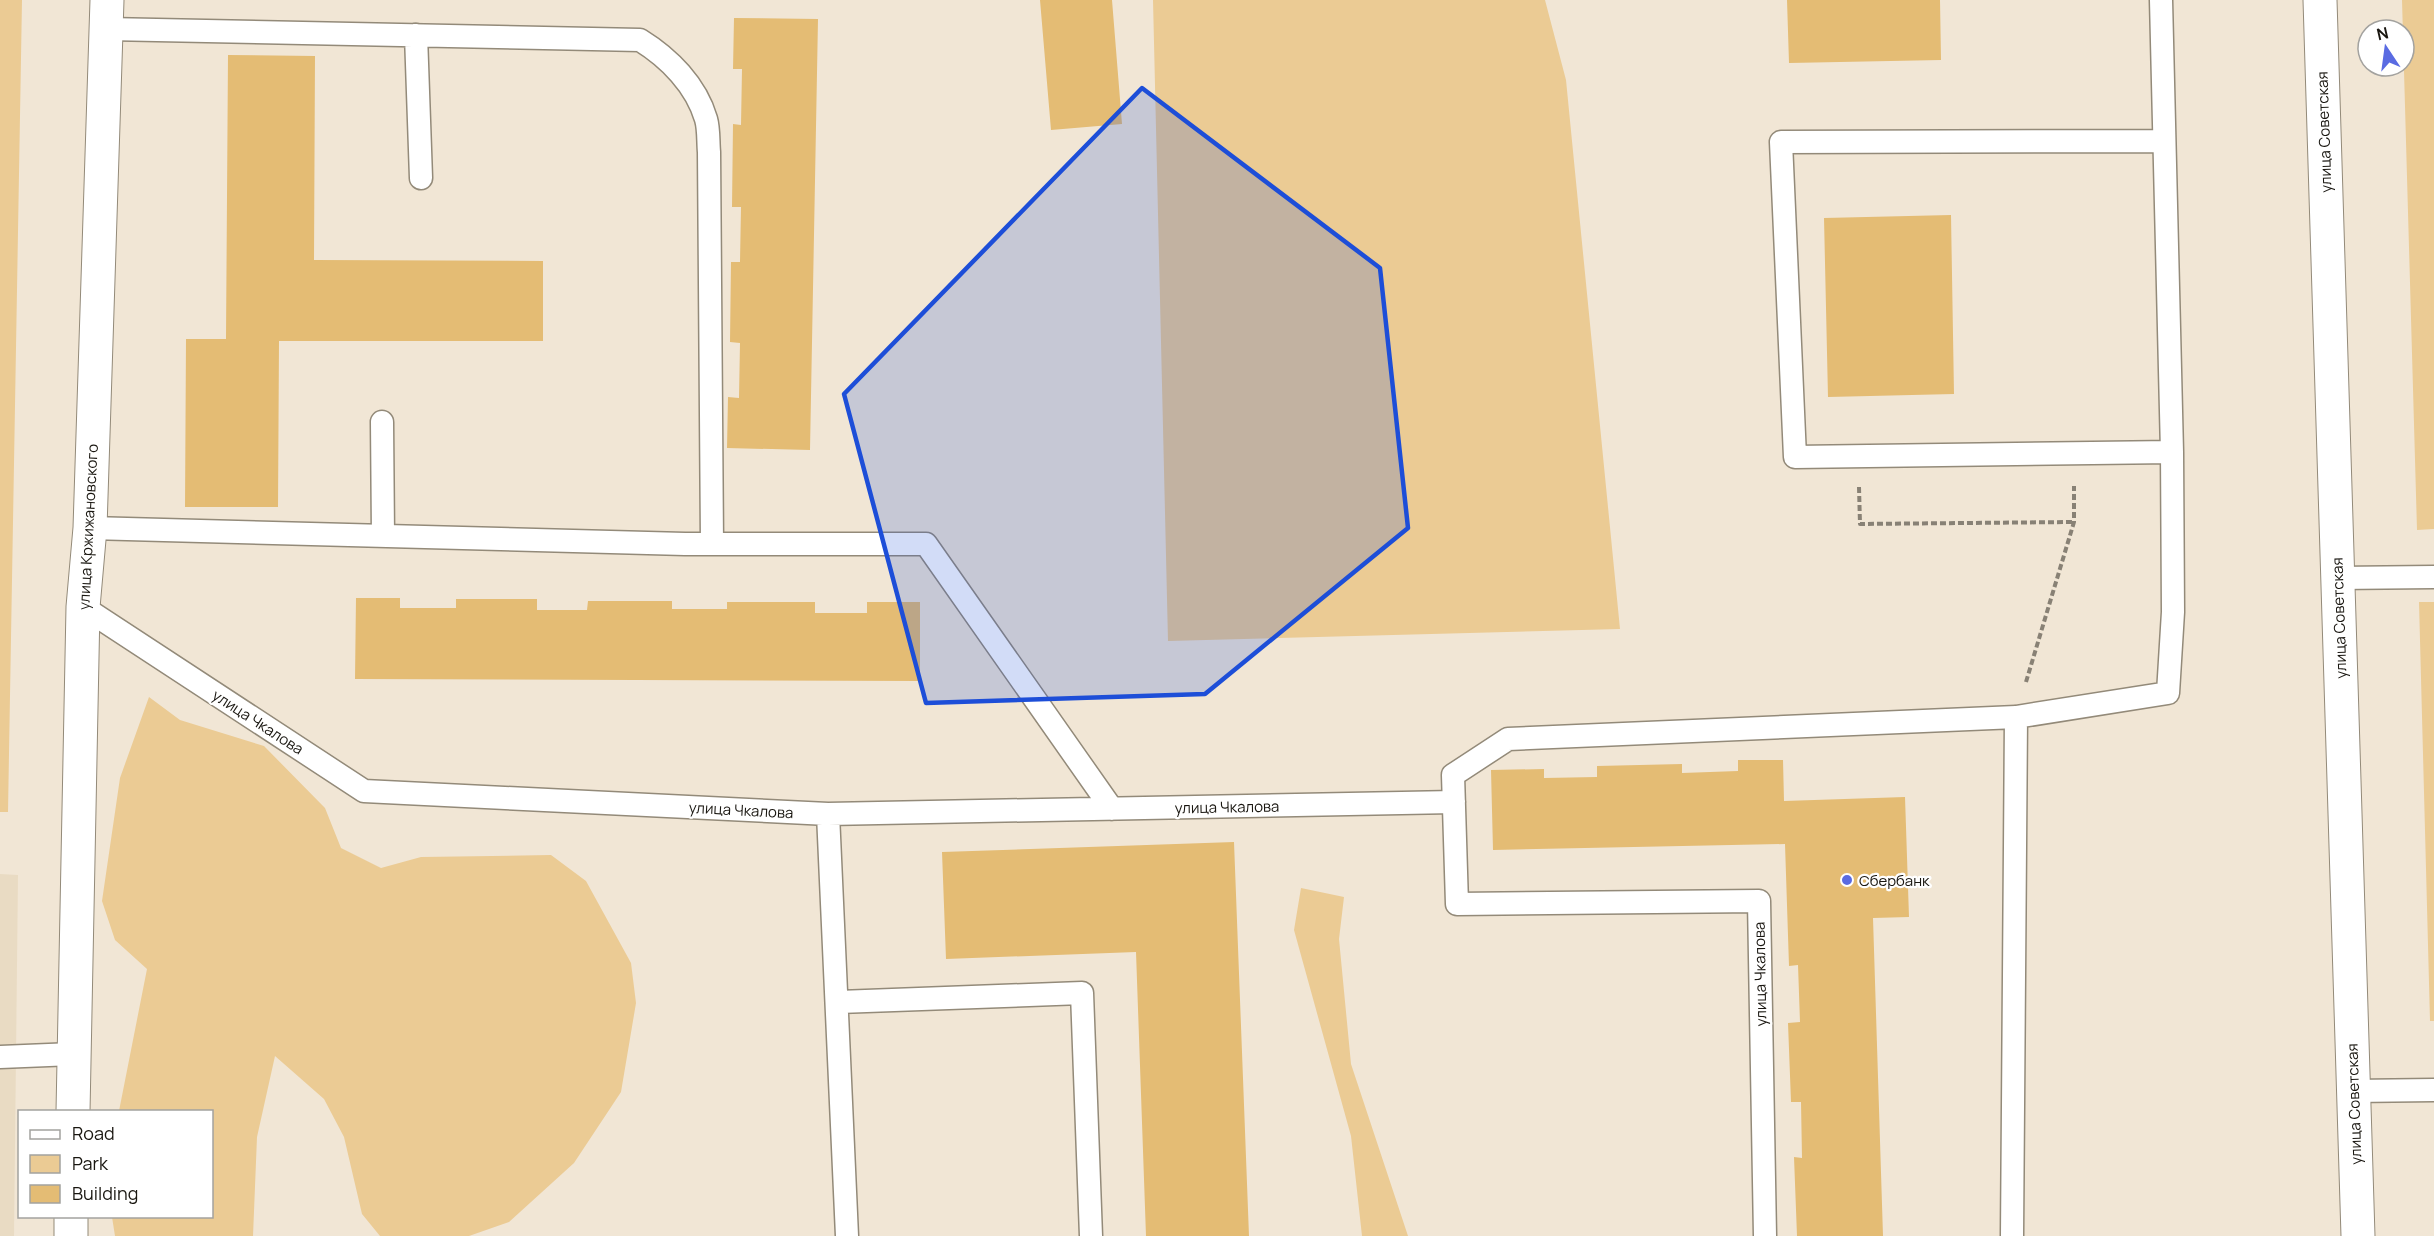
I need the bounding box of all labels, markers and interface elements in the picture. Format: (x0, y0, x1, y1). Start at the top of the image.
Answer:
north arrow (2356, 18, 2416, 78)
text: N (2375, 21, 2391, 45)
street label: улица Советская (2311, 71, 2337, 193)
street label: улица Кржижановского (73, 443, 103, 611)
street label: улица Советская (2326, 557, 2352, 679)
street label: улица Чкалова (208, 685, 308, 759)
street label: улица Чкалова (1174, 796, 1280, 818)
street label: улица Чкалова (688, 797, 794, 823)
place label: Сбербанк (1859, 870, 1930, 891)
marker: Сбербанк (1840, 873, 1854, 887)
street label: улица Чкалова (1749, 921, 1771, 1027)
street label: улица Советская (2341, 1043, 2367, 1165)
legend (18, 1110, 213, 1218)
text: Road (72, 1121, 115, 1145)
text: Park (72, 1151, 109, 1175)
text: Building (72, 1181, 138, 1205)

